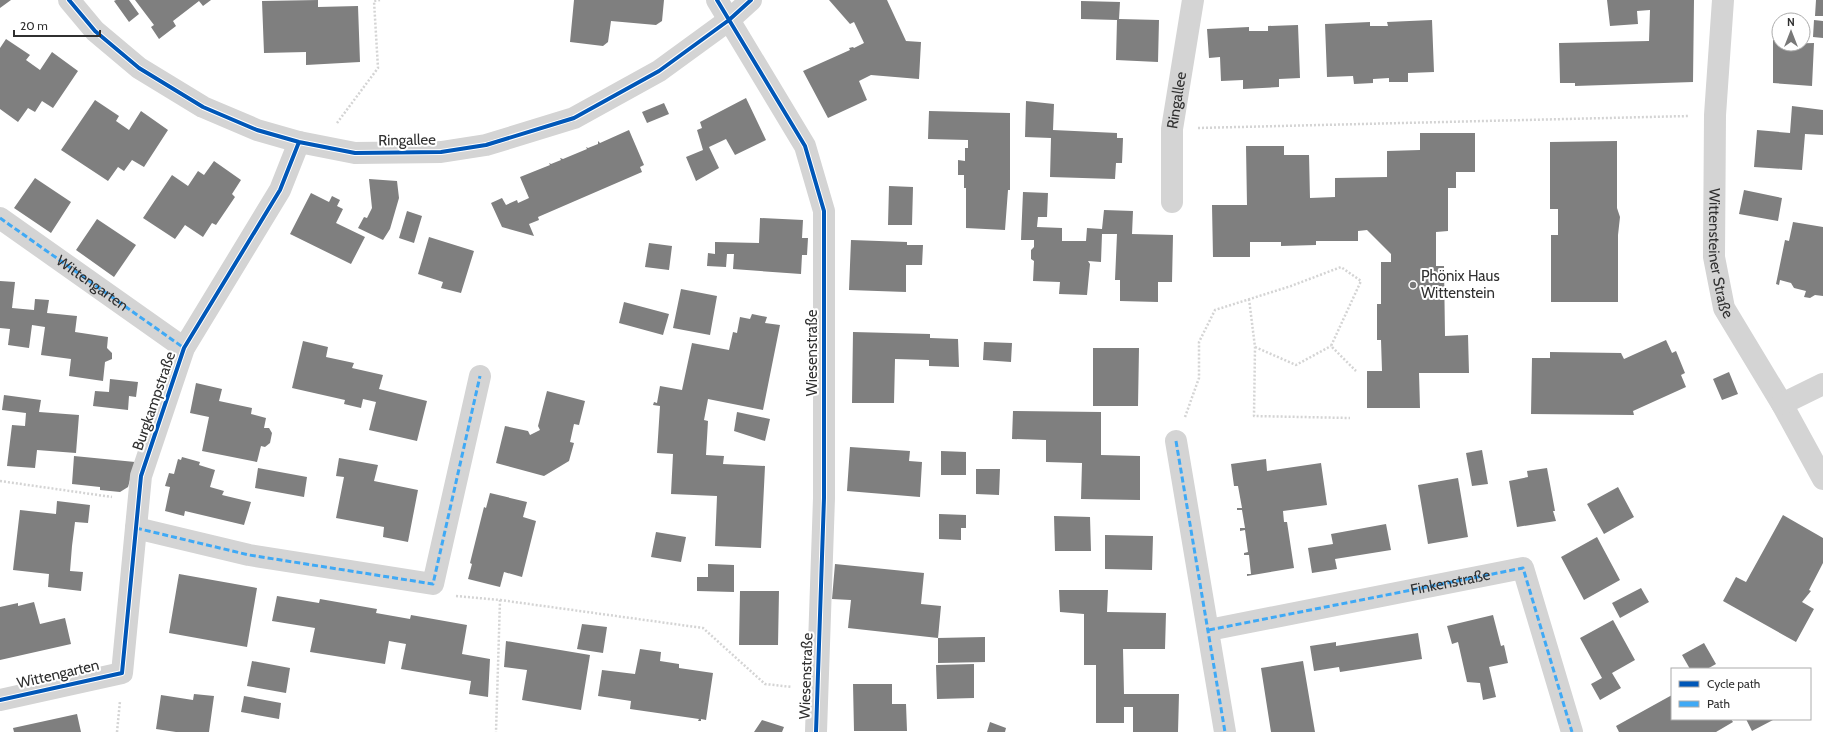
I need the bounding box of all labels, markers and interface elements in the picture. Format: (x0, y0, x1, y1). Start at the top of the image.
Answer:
scale bar (14, 12, 100, 38)
north arrow (1771, 12, 1811, 52)
text: N (1787, 15, 1795, 29)
text: 20 m (20, 18, 48, 33)
street label: Ringallee (1163, 70, 1190, 130)
street label: Ringallee (378, 130, 436, 150)
street label: Wittensteiner Straße (1705, 188, 1737, 322)
street label: Wittengarten (53, 252, 132, 315)
place label: Phönix Haus Wittenstein (1421, 267, 1500, 302)
marker: Phönix Haus Wittenstein (1408, 280, 1418, 290)
street label: Wiesenstraße (803, 309, 821, 396)
street label: Burgkampstraße (129, 349, 179, 453)
street label: Finkenstraße (1409, 566, 1492, 599)
street label: Wiesenstraße (795, 632, 817, 720)
street label: Wittengarten (15, 656, 101, 692)
legend (1671, 668, 1811, 720)
text: Cycle path (1707, 676, 1760, 691)
text: Path (1707, 696, 1730, 711)

